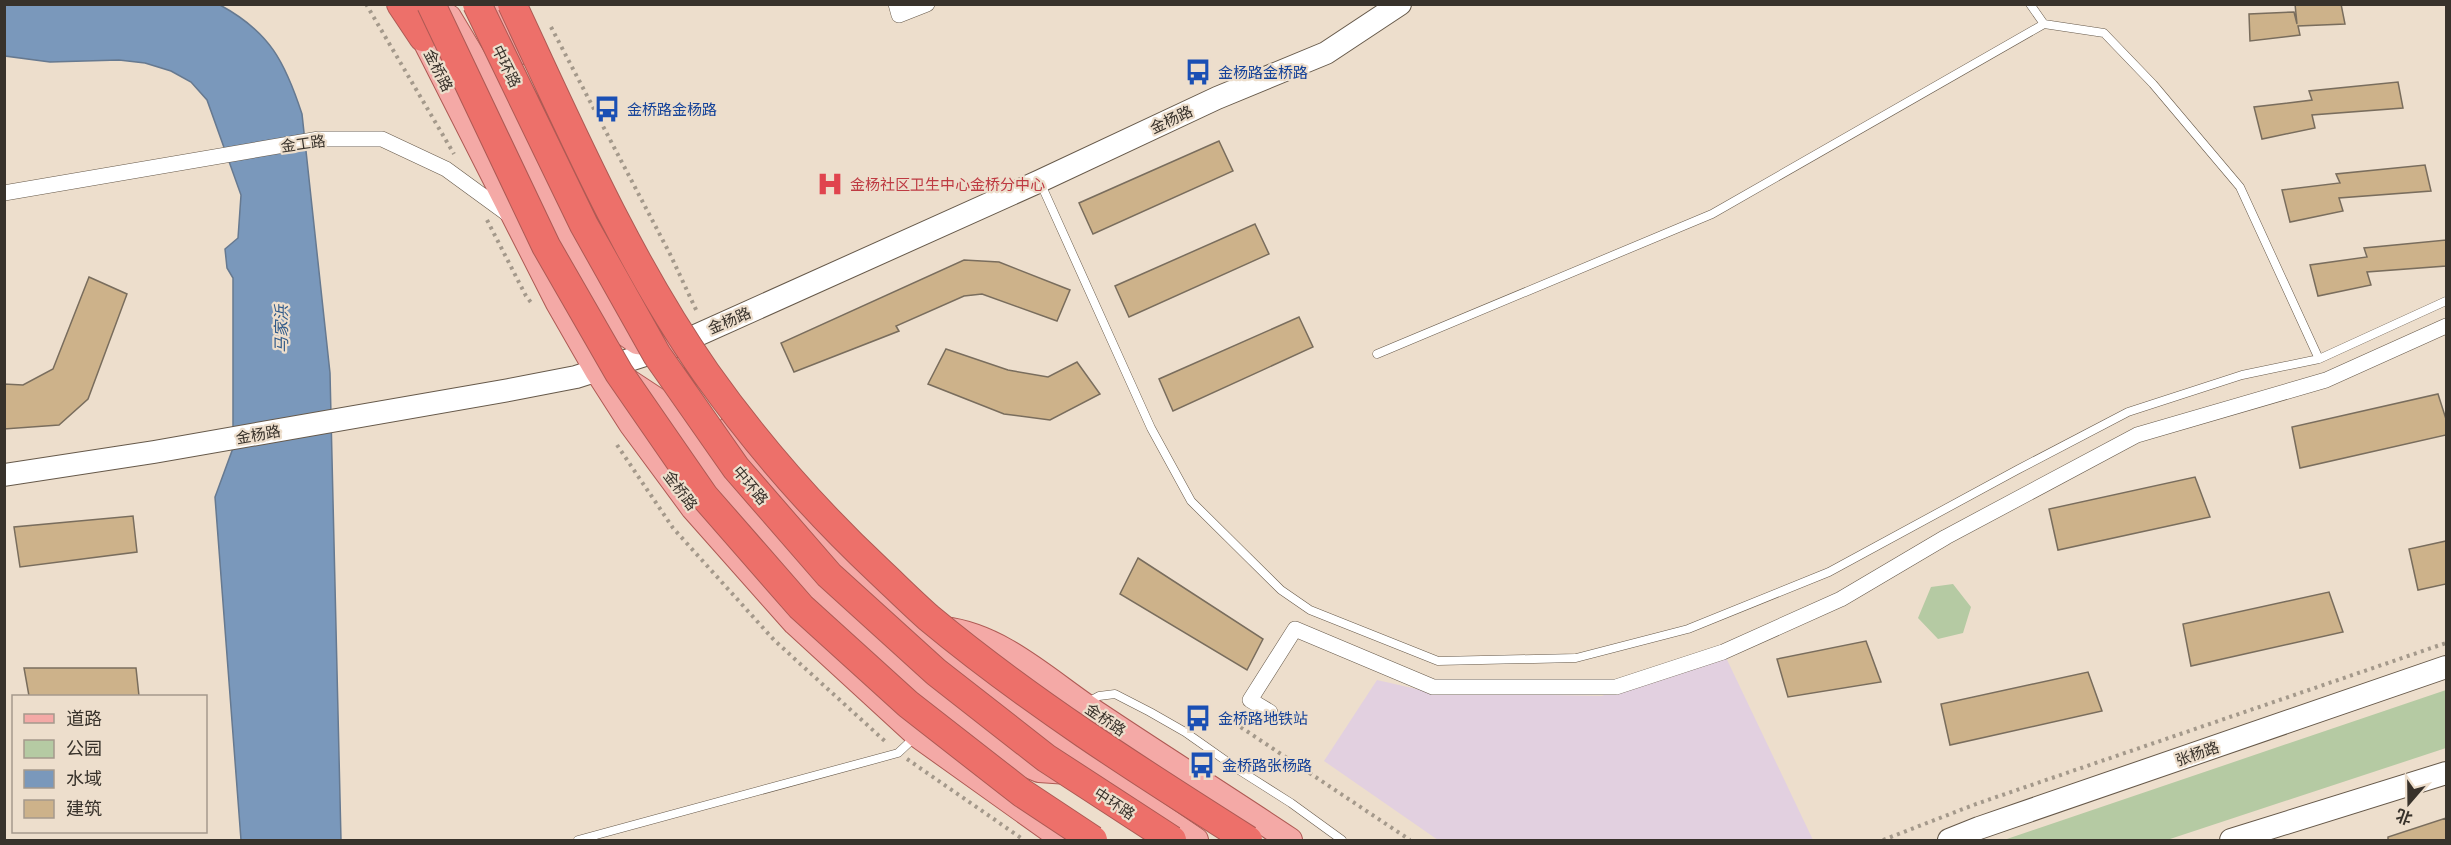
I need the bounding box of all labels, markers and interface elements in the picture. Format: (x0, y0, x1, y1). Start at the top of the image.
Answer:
street label: 中环路 (489, 42, 525, 90)
street label: 金桥路 (421, 46, 457, 94)
bus stop icon: 金杨路金桥路 (1183, 57, 1213, 87)
place label: 金杨路金桥路 (1218, 63, 1308, 81)
bus stop icon: 金桥路金杨路 (592, 94, 622, 124)
place label: 金桥路金杨路 (627, 100, 717, 118)
street label: 金杨路 (1147, 101, 1195, 137)
street label: 金工路 (279, 131, 327, 155)
hospital icon: 金杨社区卫生中心金桥分中心 (815, 169, 845, 199)
place label: 金杨社区卫生中心金桥分中心 (850, 175, 1045, 193)
water label: 马家浜 (271, 303, 290, 353)
street label: 金杨路 (705, 303, 753, 337)
street label: 金杨路 (234, 421, 282, 447)
street label: 中环路 (730, 462, 772, 508)
street label: 金桥路 (660, 467, 702, 513)
legend (12, 695, 207, 833)
street label: 金桥路 (1082, 699, 1130, 739)
bus stop icon: 金桥路地铁站 (1183, 703, 1213, 733)
text: 道路 (66, 707, 102, 729)
place label: 金桥路地铁站 (1218, 709, 1308, 727)
text: 公园 (66, 737, 102, 759)
street label: 张杨路 (2173, 737, 2221, 769)
bus stop icon: 金桥路张杨路 (1187, 750, 1217, 780)
place label: 金桥路张杨路 (1222, 756, 1312, 774)
text: 水域 (66, 767, 102, 789)
north arrow (2379, 773, 2439, 833)
street label: 中环路 (1091, 783, 1139, 823)
text: 建筑 (66, 797, 102, 819)
text: 北 (2393, 806, 2414, 829)

